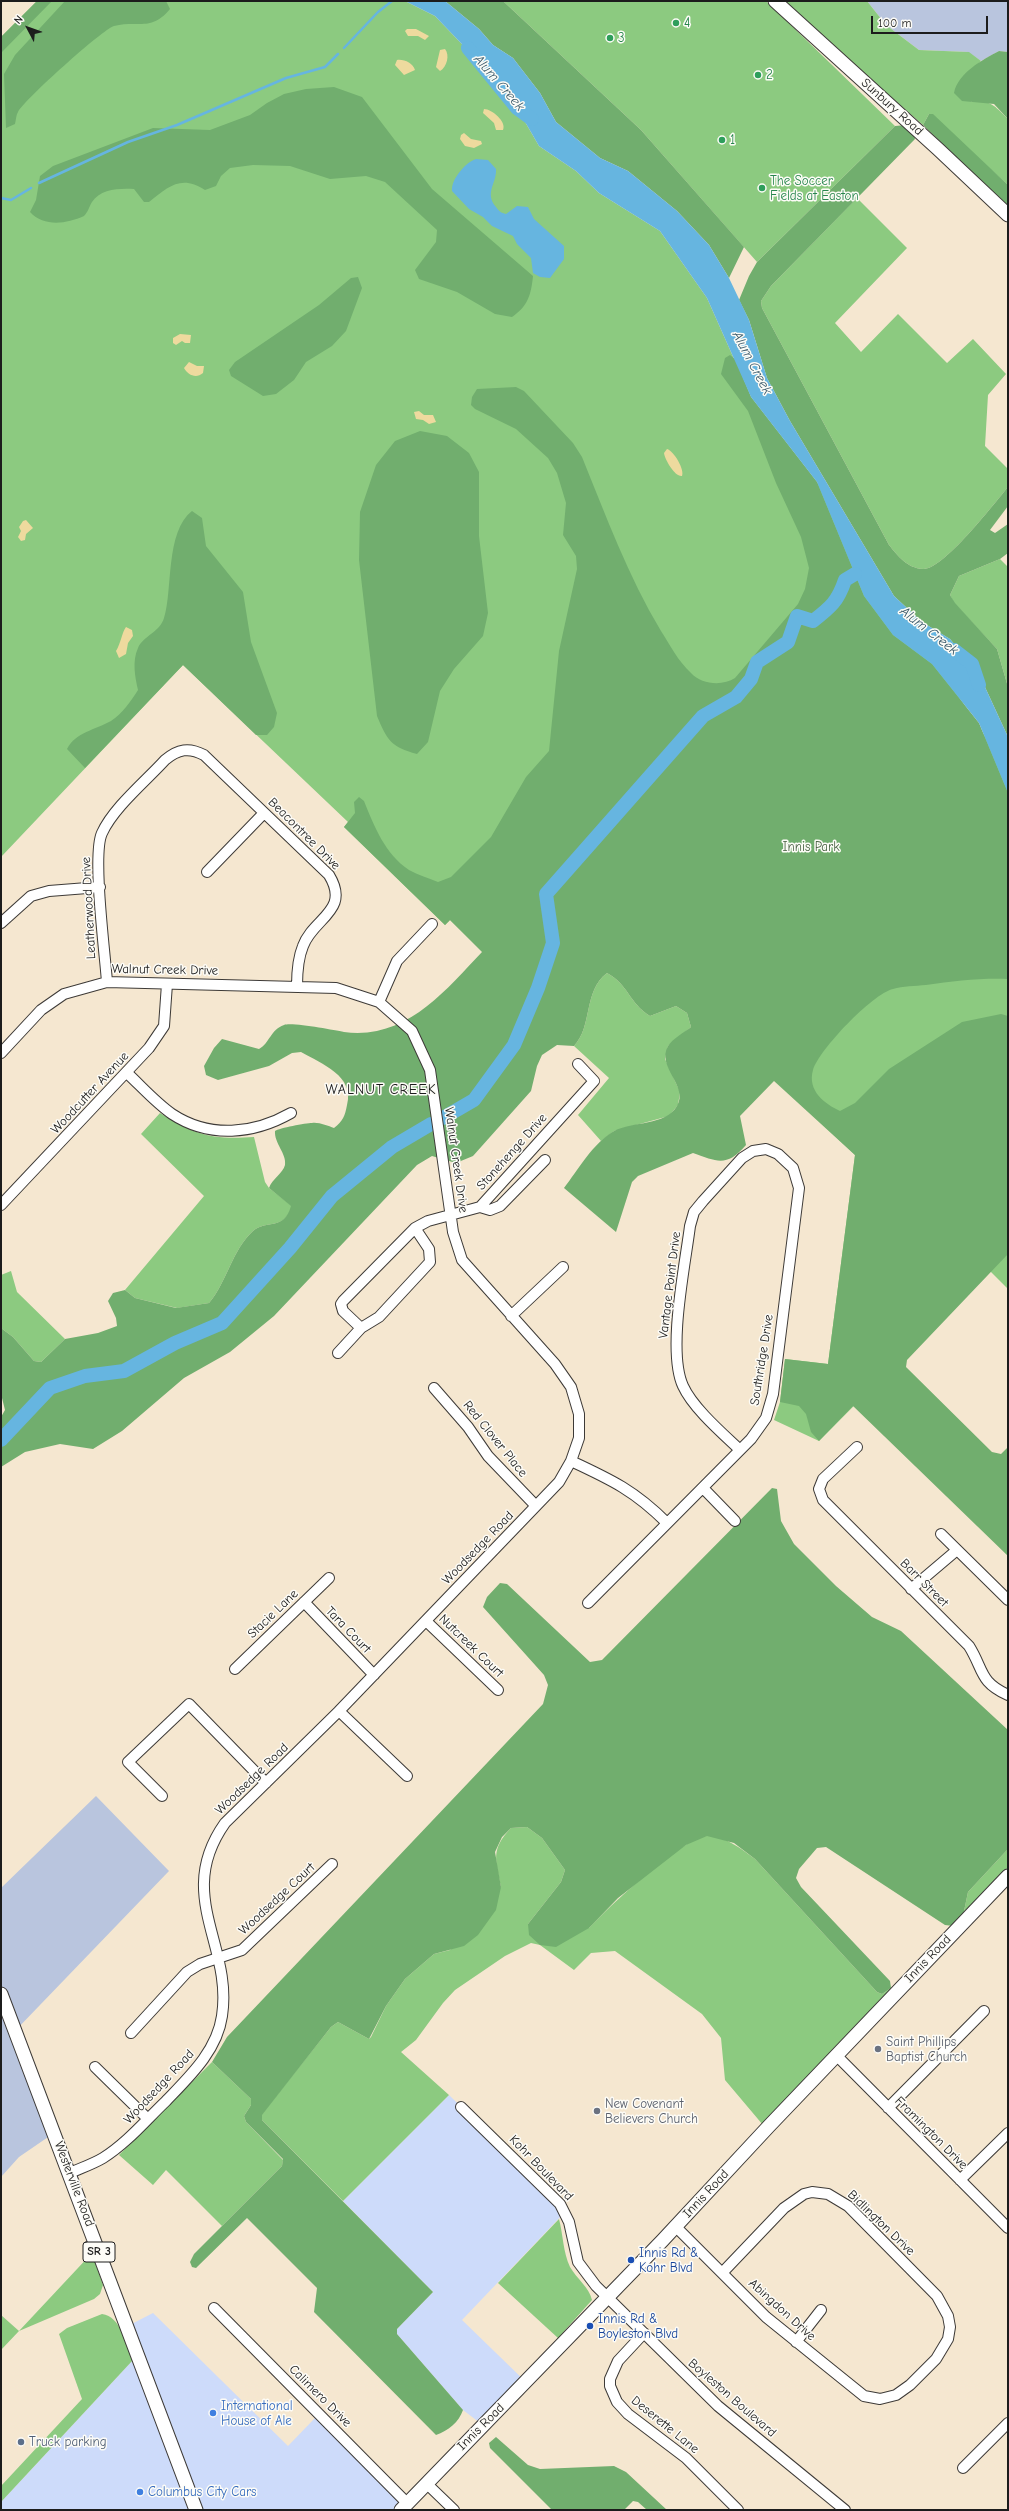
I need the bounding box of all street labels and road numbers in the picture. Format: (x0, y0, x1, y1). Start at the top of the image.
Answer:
street label: Sunbury Road (858, 75, 926, 139)
street label: Beacontree Drive (265, 795, 343, 873)
street label: Leatherwood Drive (79, 856, 99, 960)
street label: Walnut Creek Drive (112, 961, 218, 979)
street label: Woodcutter Avenue (48, 1049, 132, 1137)
street label: Walnut Creek Drive (441, 1106, 471, 1214)
street label: Stonehenge Drive (474, 1111, 550, 1193)
street label: Vantage Point Drive (656, 1231, 684, 1339)
street label: Southridge Drive (747, 1313, 777, 1407)
street label: Red Clover Place (459, 1398, 531, 1480)
street label: Woodsedge Road (439, 1508, 517, 1588)
street label: Barr Street (897, 1556, 951, 1610)
street label: Stacie Lane (245, 1586, 301, 1642)
street label: Tara Court (322, 1603, 374, 1657)
street label: Nutcreek Court (435, 1611, 507, 1681)
street label: Woodsedge Road (212, 1740, 292, 1818)
street label: Woodsedge Court (236, 1860, 318, 1938)
street label: Innis Road (901, 1932, 955, 1986)
street label: Woodsedge Road (121, 2047, 197, 2127)
street label: Framington Drive (891, 2093, 971, 2173)
street label: Kohr Boulevard (506, 2132, 576, 2204)
street label: Westerville Road (51, 2139, 97, 2229)
street label: Innis Road (680, 2167, 732, 2221)
street label: Bidlington Drive (844, 2187, 918, 2259)
road number: SR 3 (83, 2242, 115, 2262)
street label: Abingdon Drive (745, 2276, 819, 2344)
street label: Boyleston Boulevard (685, 2355, 779, 2441)
street label: Calimero Drive (286, 2362, 354, 2430)
street label: Deserette Lane (628, 2393, 702, 2457)
street label: Innis Road (454, 2400, 508, 2454)

